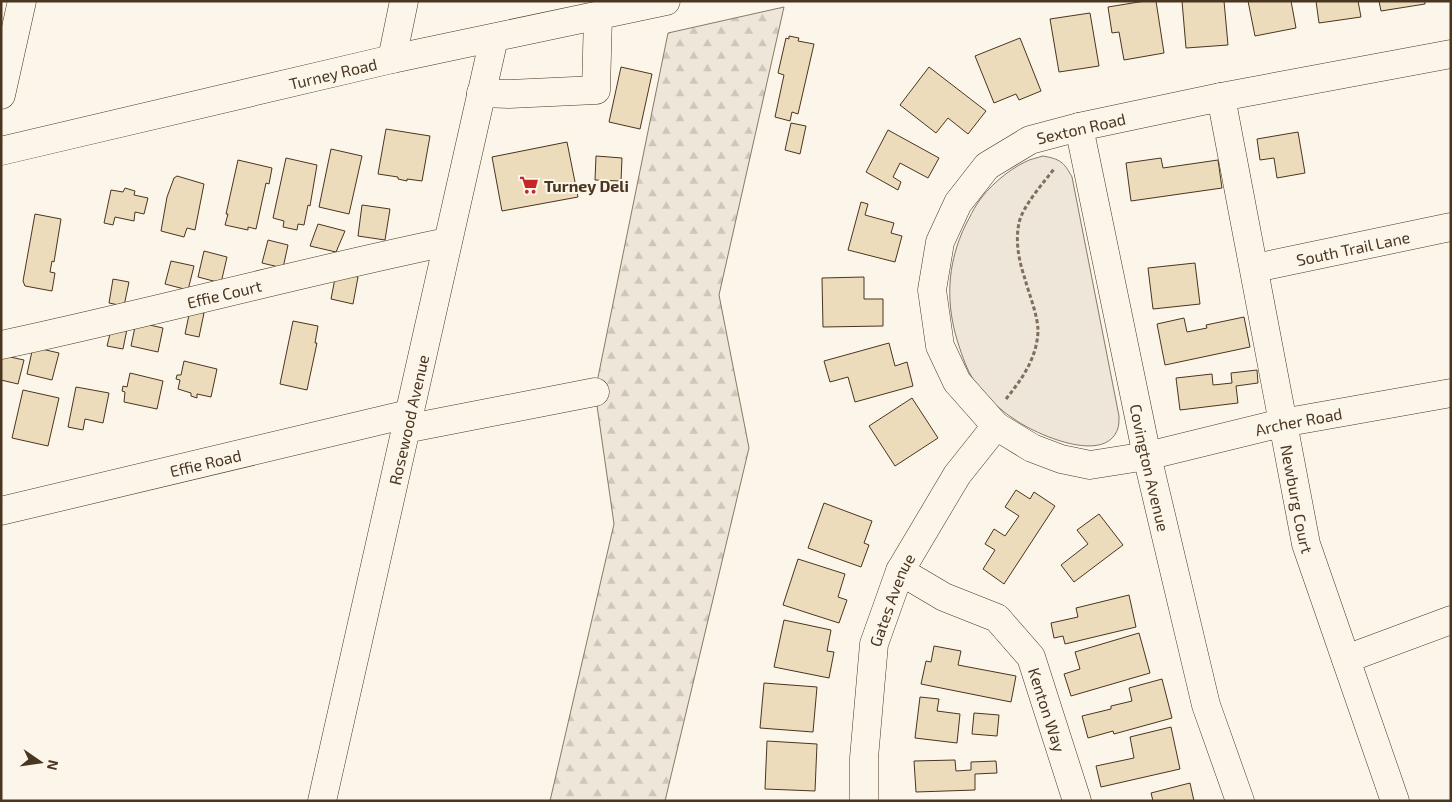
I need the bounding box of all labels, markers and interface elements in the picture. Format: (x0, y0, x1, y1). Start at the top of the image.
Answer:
street label: Turney Road (287, 53, 379, 92)
street label: Sexton Road (1035, 109, 1127, 147)
supermarket icon: Turney Deli (518, 174, 540, 196)
place label: Turney Deli (544, 176, 629, 196)
street label: South Trail Lane (1294, 226, 1411, 269)
street label: Effie Court (185, 275, 263, 311)
street label: Rosewood Avenue (384, 353, 432, 487)
street label: Covington Avenue (1127, 402, 1174, 533)
street label: Archer Road (1253, 403, 1344, 439)
street label: Newburg Court (1278, 443, 1318, 556)
street label: Effie Road (168, 445, 243, 480)
street label: Gates Avenue (864, 550, 918, 649)
street label: Kenton Way (1025, 665, 1070, 754)
north arrow (15, 737, 65, 787)
text: N (44, 758, 63, 772)

